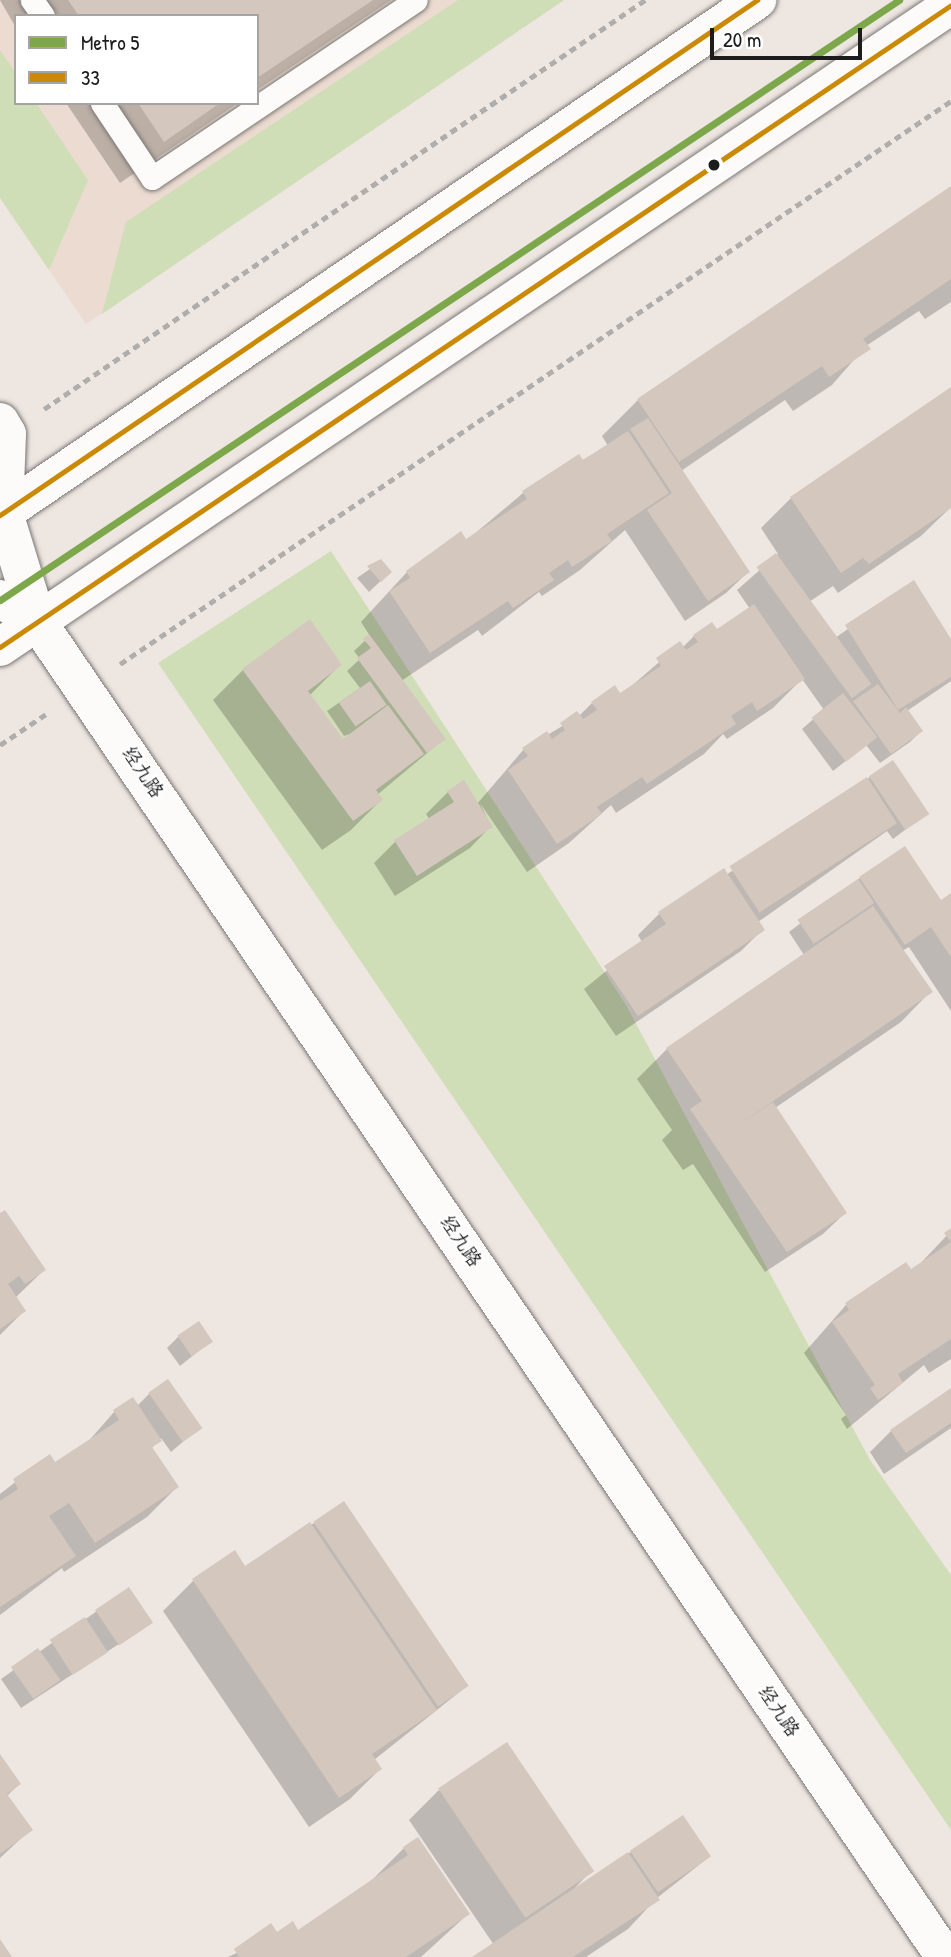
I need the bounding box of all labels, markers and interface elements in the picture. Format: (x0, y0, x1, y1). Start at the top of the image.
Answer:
legend (14, 14, 259, 105)
scale bar (713, 14, 865, 58)
text: 20 m (723, 25, 761, 54)
text: Metro 5 (81, 28, 139, 57)
text: 33 (81, 63, 100, 92)
unlabelled marker (707, 158, 721, 172)
street label: 经九路 (118, 742, 168, 802)
street label: 经九路 (436, 1211, 486, 1271)
street label: 经九路 (754, 1681, 804, 1741)

